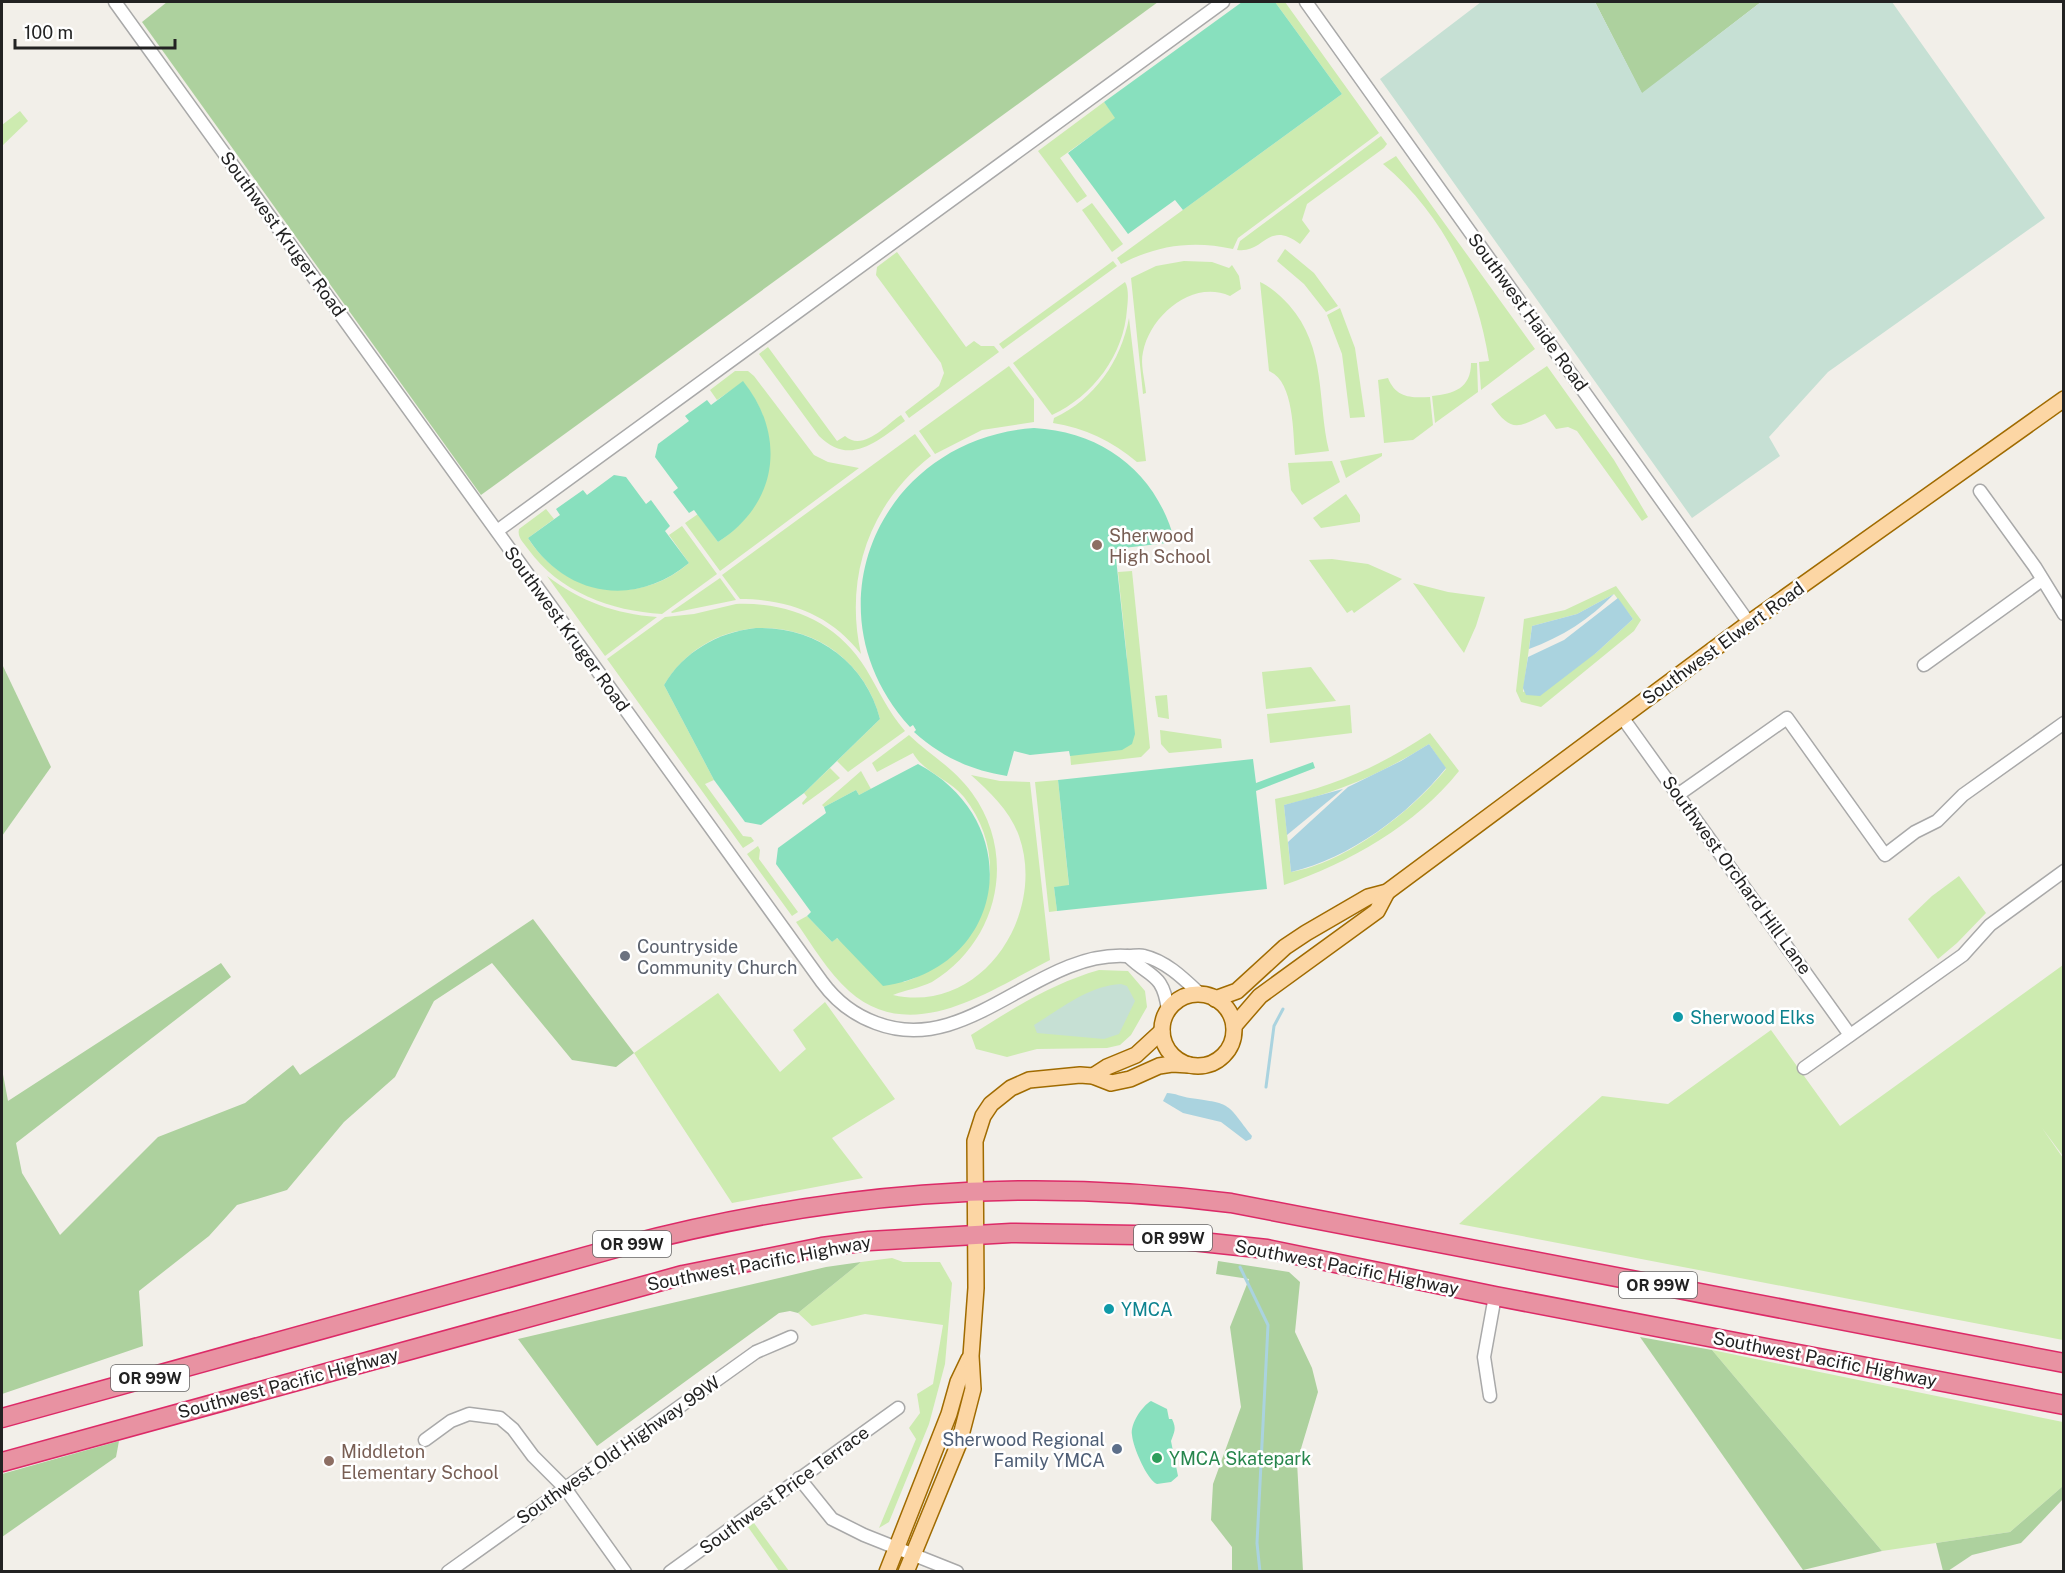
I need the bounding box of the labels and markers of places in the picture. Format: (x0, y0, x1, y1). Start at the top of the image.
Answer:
place label: Sherwood High School (1109, 525, 1211, 567)
marker: Sherwood High School (1090, 538, 1104, 552)
place label: Countryside Community Church (637, 936, 797, 978)
marker: Countryside Community Church (618, 949, 632, 963)
place label: Sherwood Elks (1690, 1007, 1815, 1028)
marker: Sherwood Elks (1671, 1010, 1685, 1024)
place label: YMCA (1121, 1299, 1173, 1320)
marker: YMCA (1102, 1302, 1116, 1316)
place label: Sherwood Regional Family YMCA (942, 1429, 1105, 1471)
place label: Middleton Elementary School (341, 1441, 499, 1483)
marker: Sherwood Regional Family YMCA (1110, 1442, 1124, 1456)
place label: YMCA Skatepark (1169, 1448, 1311, 1469)
marker: YMCA Skatepark (1150, 1451, 1164, 1465)
marker: Middleton Elementary School (322, 1454, 336, 1468)

